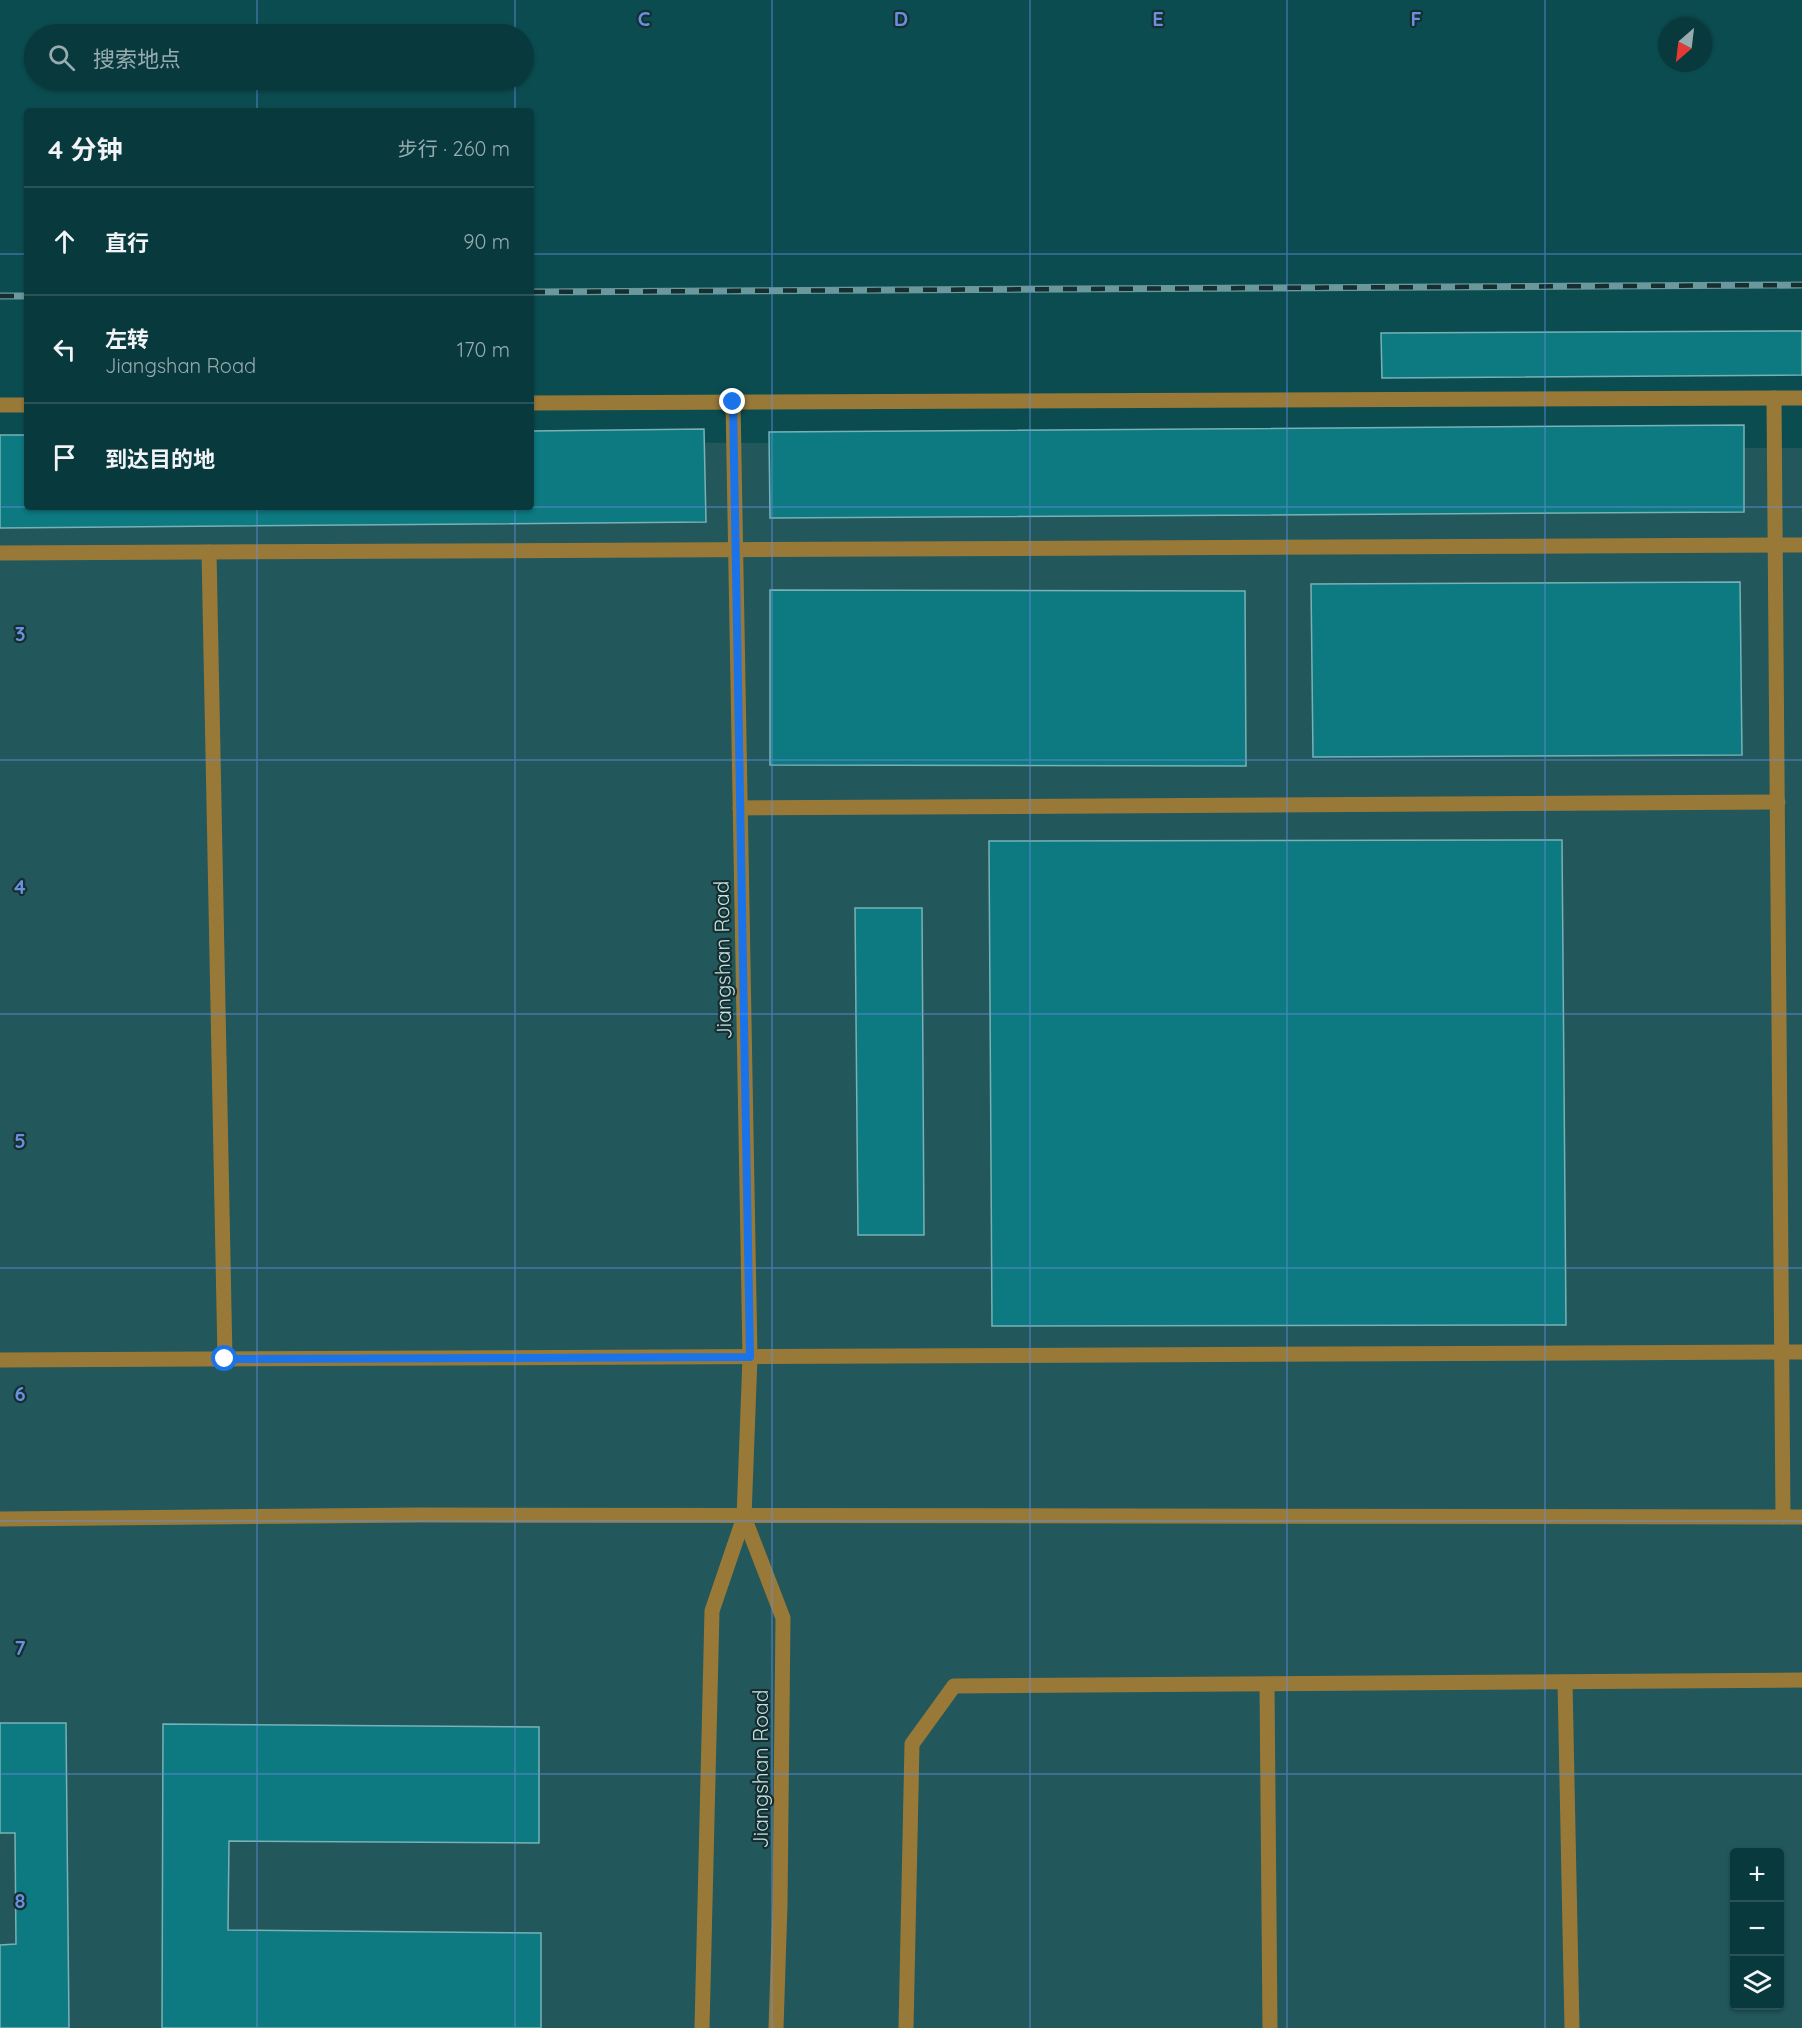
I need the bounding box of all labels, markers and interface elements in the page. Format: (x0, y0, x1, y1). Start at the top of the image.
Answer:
text: C (638, 6, 651, 31)
text: D (894, 6, 908, 31)
text: E (1152, 6, 1164, 31)
text: F (1410, 6, 1422, 31)
north arrow (1658, 18, 1712, 72)
search box (24, 24, 534, 90)
icon: search (45, 41, 78, 74)
text: 搜索地点 (93, 45, 181, 73)
text: 4 分钟 (48, 133, 123, 166)
text: 步行 · 260 m (398, 136, 510, 161)
icon: ahead (48, 225, 81, 258)
text: 直行 (105, 229, 149, 257)
text: 90 m (463, 229, 510, 254)
text: 左转 (105, 325, 149, 353)
icon: left (48, 333, 81, 366)
text: 170 m (457, 337, 510, 362)
text: Jiangshan Road (105, 353, 256, 378)
route end (719, 388, 745, 414)
icon: arrive (48, 441, 81, 474)
text: 到达目的地 (105, 445, 215, 473)
text: 3 (15, 621, 25, 646)
text: 4 (14, 874, 26, 899)
street label: Jiangshan Road (708, 880, 736, 1040)
text: 5 (14, 1128, 26, 1153)
route start (211, 1345, 237, 1371)
text: 6 (14, 1381, 26, 1406)
text: 7 (15, 1635, 26, 1660)
street label: Jiangshan Road (747, 1690, 773, 1848)
map controls (1730, 1848, 1784, 2010)
button: + (1730, 1848, 1784, 1902)
text: 8 (15, 1888, 26, 1913)
button: − (1730, 1902, 1784, 1956)
button: layers (1730, 1956, 1784, 2010)

